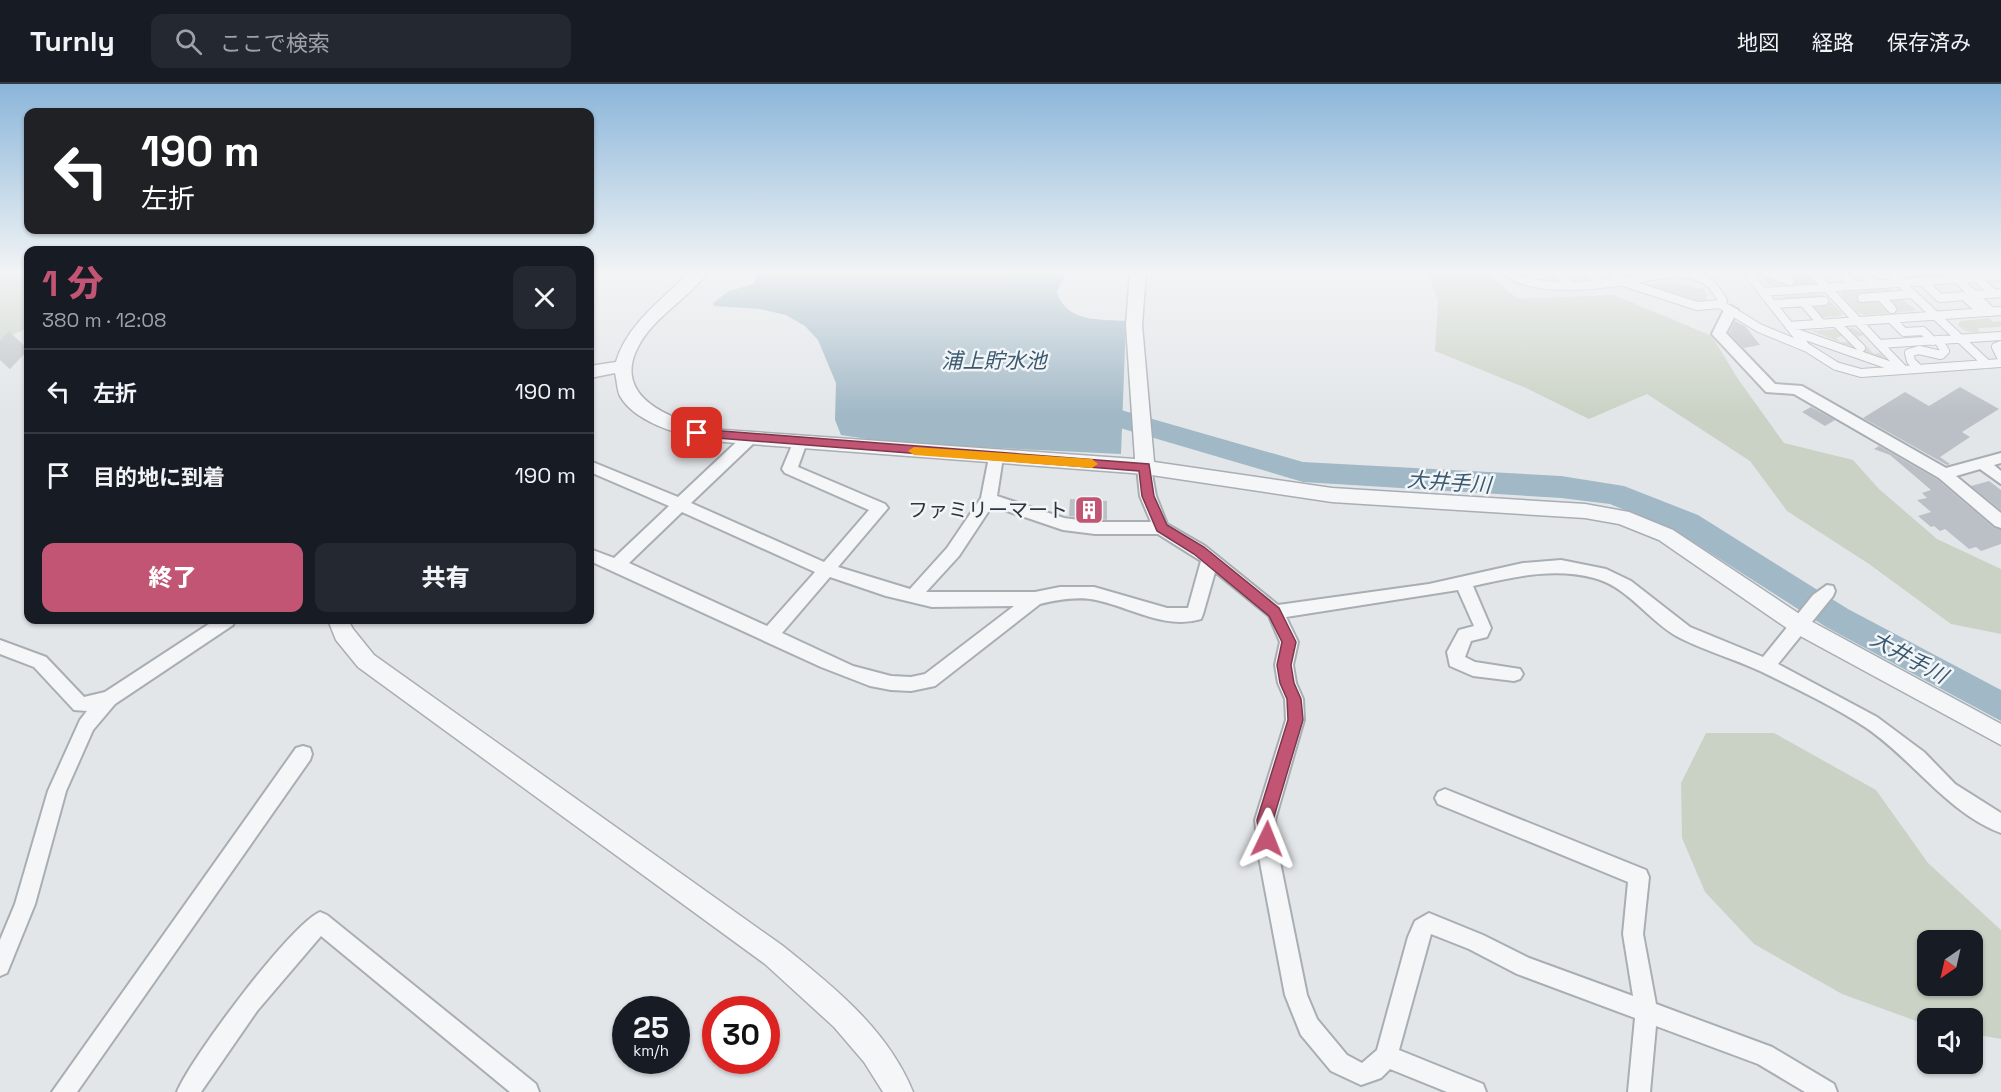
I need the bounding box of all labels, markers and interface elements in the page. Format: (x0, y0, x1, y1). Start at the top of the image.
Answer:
search box (151, 14, 571, 68)
text: Turnly (30, 23, 115, 59)
icon: search (172, 25, 205, 58)
text: ここで検索 (220, 29, 330, 57)
text: 地図 (1737, 29, 1779, 56)
text: 経路 (1812, 29, 1854, 56)
text: 保存済み (1887, 29, 1971, 56)
text: 190 m (141, 125, 260, 178)
icon: left (42, 132, 120, 210)
text: 左折 (141, 181, 195, 216)
text: 1 分 (42, 261, 103, 307)
button: close (513, 266, 576, 329)
text: 380 m · 12:08 (42, 307, 166, 333)
water label: 浦上貯水池 (942, 347, 1048, 374)
icon: left (42, 375, 75, 408)
text: 190 m (515, 377, 576, 405)
text: 左折 (93, 379, 137, 407)
pin (671, 407, 722, 458)
icon: arrive (680, 416, 713, 449)
icon: arrive (42, 459, 75, 492)
text: 190 m (515, 461, 576, 489)
text: 目的地に到着 (93, 463, 225, 491)
water label: 大井手川 (1406, 466, 1494, 499)
building icon: ファミリーマート (1073, 494, 1105, 526)
place label: ファミリーマート (908, 497, 1068, 523)
button: 終了 (42, 543, 303, 612)
button: 共有 (315, 543, 576, 612)
water label: 大井手川 (1866, 625, 1954, 690)
position arrow (1235, 807, 1299, 871)
north arrow (1917, 930, 1983, 996)
map controls (1917, 930, 1983, 1074)
speed limit sign: 30 (702, 996, 780, 1074)
text: 25 (633, 1008, 669, 1047)
button: sound (1917, 1008, 1983, 1074)
text: km/h (633, 1041, 669, 1060)

